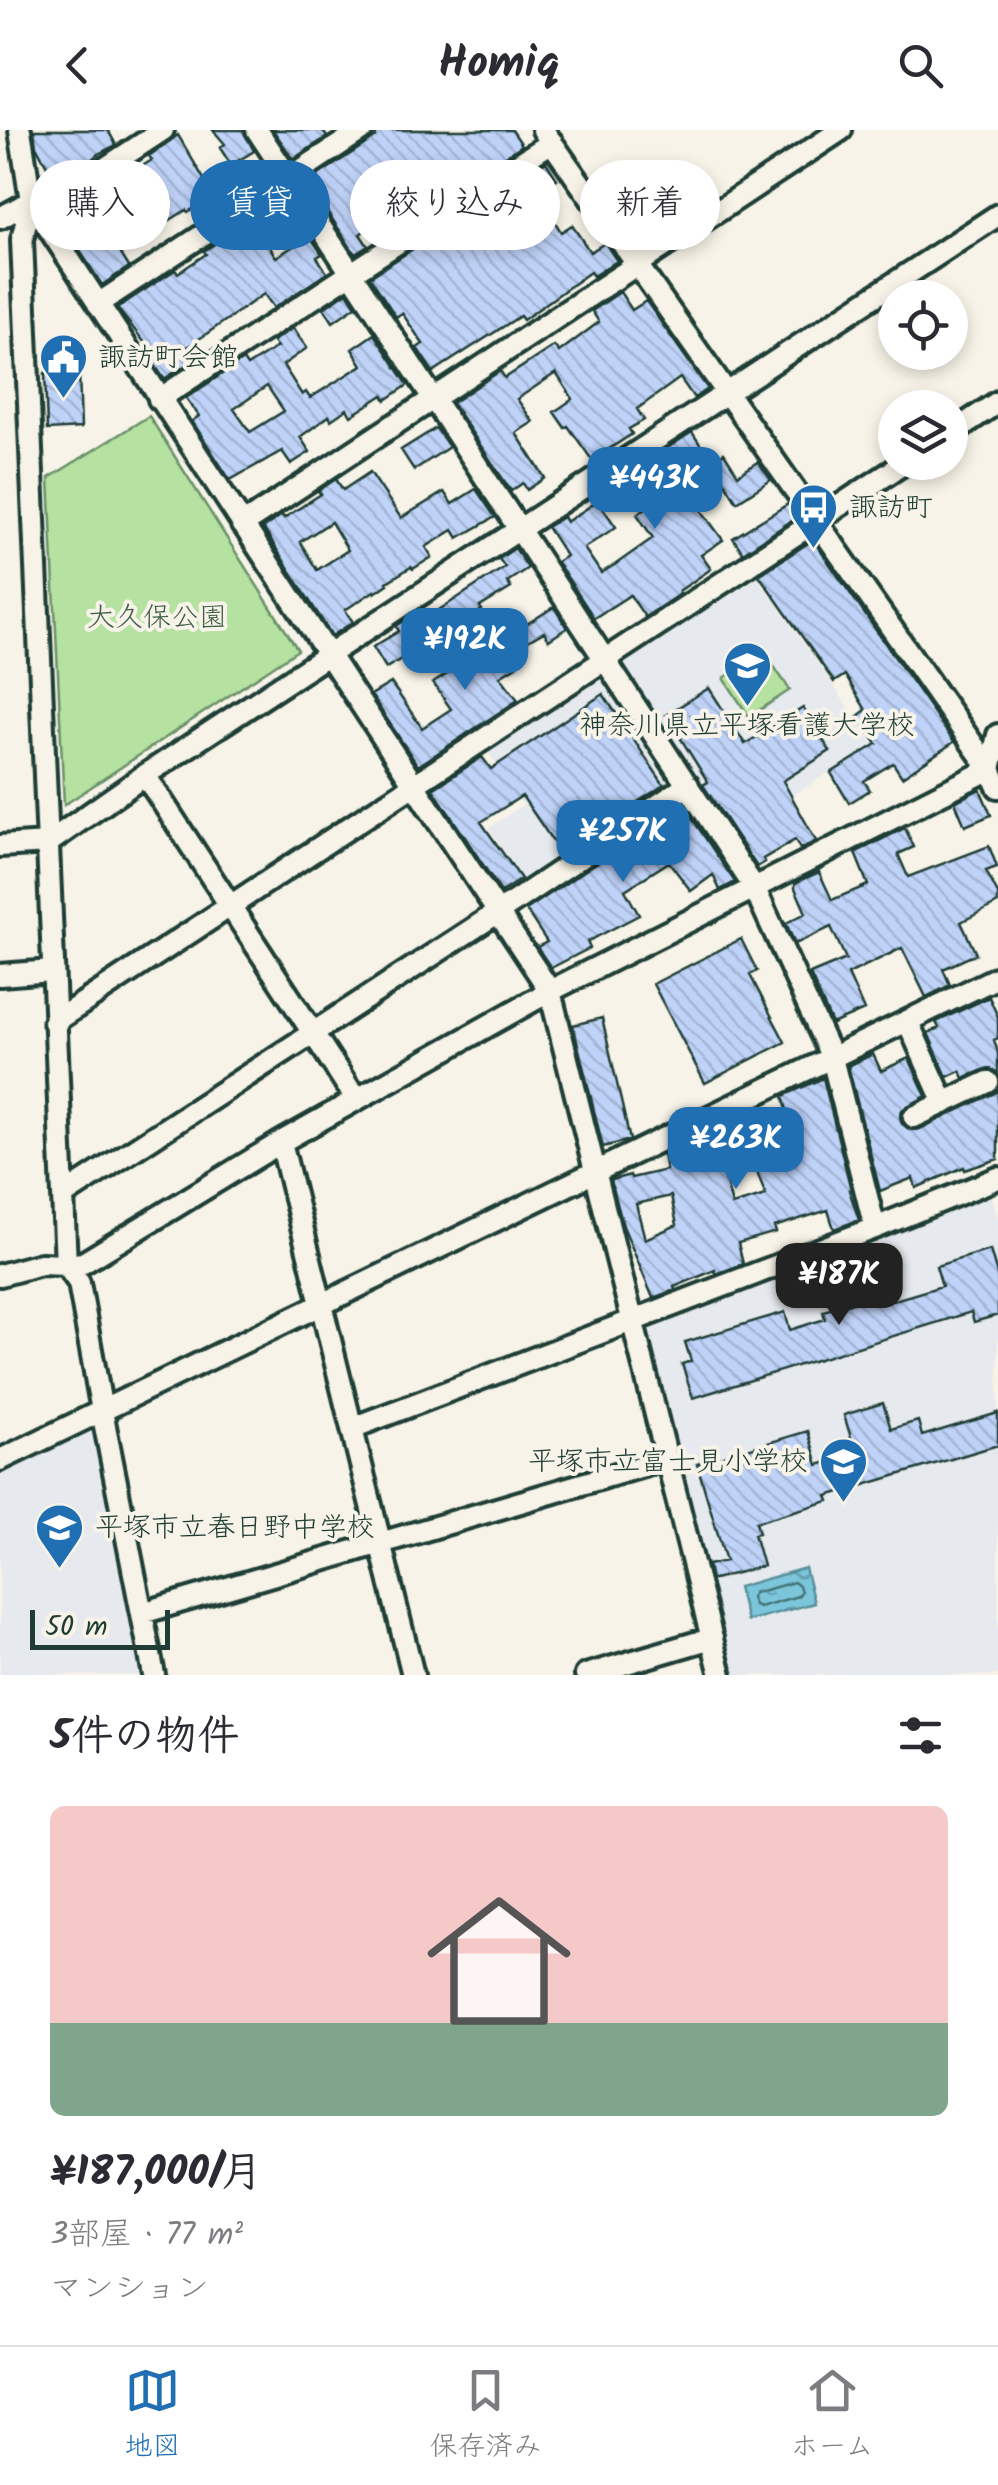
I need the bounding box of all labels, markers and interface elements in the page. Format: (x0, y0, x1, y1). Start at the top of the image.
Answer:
text: Homiq (438, 29, 560, 101)
icon: back (50, 38, 105, 93)
icon: search (893, 38, 948, 93)
chip: 購入 (30, 160, 170, 250)
chip: 賃貸 (190, 160, 330, 250)
chip: 絞り込み (350, 160, 560, 250)
chip: 新着 (580, 160, 720, 250)
map controls (878, 280, 968, 480)
button: locate (878, 280, 968, 370)
public building icon: 諏訪町会館 (37, 332, 89, 400)
place label: 諏訪町会館 (98, 336, 238, 381)
button: layers (878, 390, 968, 480)
pin: ¥443K (585, 447, 725, 532)
text: ¥443K (609, 454, 701, 505)
bus stop icon: 諏訪町 (788, 482, 840, 550)
place label: 諏訪町 (849, 486, 933, 531)
park label: 大久保公園 (87, 596, 227, 641)
pin: ¥192K (395, 608, 535, 693)
text: ¥192K (423, 615, 507, 666)
school or university icon: 神奈川県立平塚看護大学校 (721, 640, 773, 708)
place label: 神奈川県立平塚看護大学校 (579, 704, 915, 749)
pin: ¥257K (553, 800, 693, 885)
text: ¥257K (579, 807, 667, 858)
pin: ¥263K (666, 1107, 806, 1192)
text: ¥263K (690, 1114, 782, 1165)
pin: ¥187K (769, 1243, 909, 1328)
text: ¥187K (798, 1250, 880, 1301)
school or university icon: 平塚市立富士見小学校 (817, 1436, 869, 1504)
place label: 平塚市立富士見小学校 (528, 1440, 808, 1485)
school or university icon: 平塚市立春日野中学校 (34, 1502, 86, 1570)
place label: 平塚市立春日野中学校 (95, 1506, 375, 1551)
scale bar (30, 1605, 170, 1650)
text: 50 m (45, 1605, 108, 1650)
text: 5件の物件 (50, 1704, 239, 1771)
icon: filters (893, 1708, 948, 1763)
icon: home (409, 1871, 589, 2051)
text: ¥187,000/月 (50, 2140, 263, 2207)
text: 3部屋 · 77 m² (50, 2210, 243, 2261)
text: マンション (50, 2264, 209, 2315)
tab: 地図 (125, 2363, 181, 2470)
tab: 保存済み (430, 2363, 542, 2470)
tab: ホーム (791, 2363, 873, 2470)

